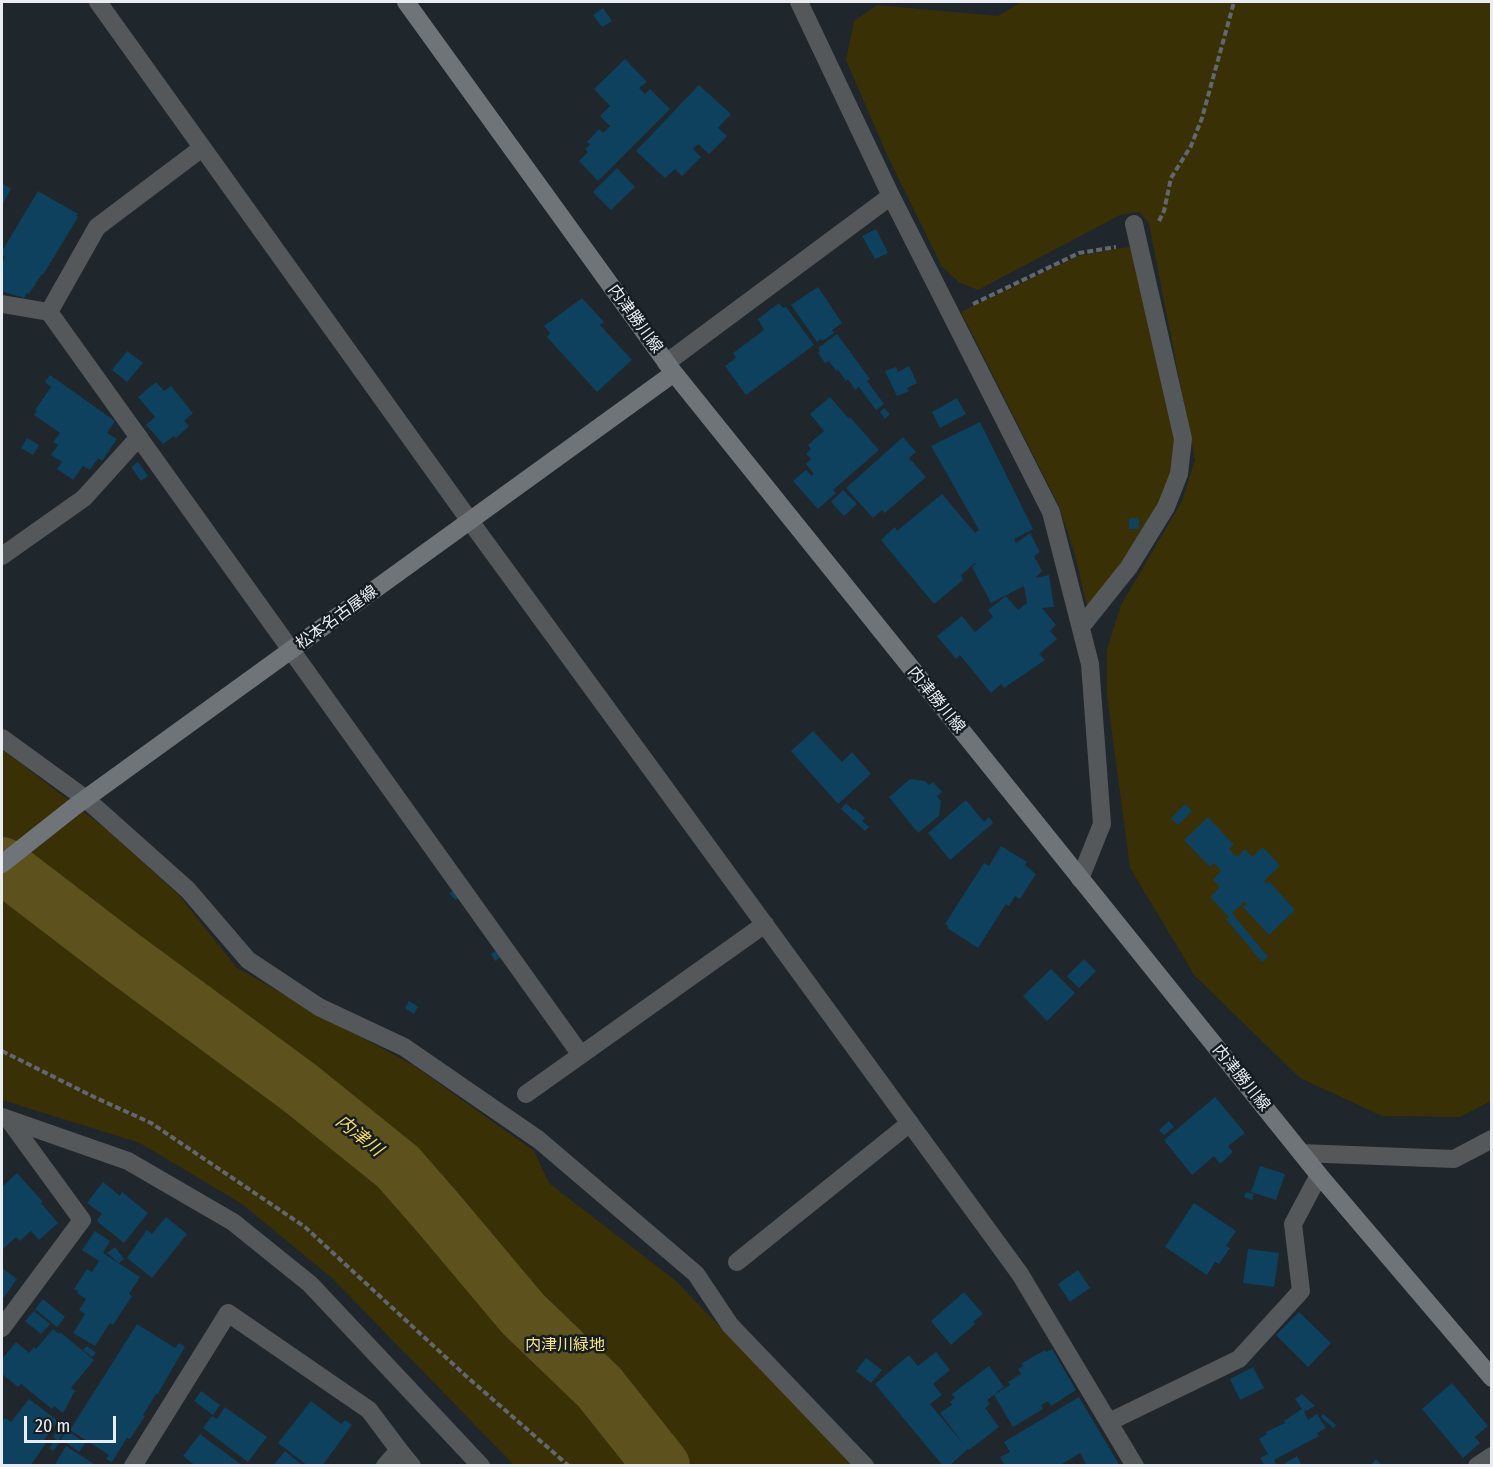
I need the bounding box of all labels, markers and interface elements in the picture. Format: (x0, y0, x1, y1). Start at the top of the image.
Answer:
street label: 内津勝川線 (604, 281, 666, 357)
street label: 松本名古屋線 (293, 582, 381, 654)
street label: 内津勝川線 (903, 663, 969, 737)
street label: 内津勝川線 (1208, 1041, 1274, 1115)
water label: 内津川 (331, 1111, 387, 1161)
park label: 内津川緑地 (525, 1336, 605, 1356)
scale bar (27, 1404, 118, 1442)
text: 20 m (35, 1415, 70, 1437)

